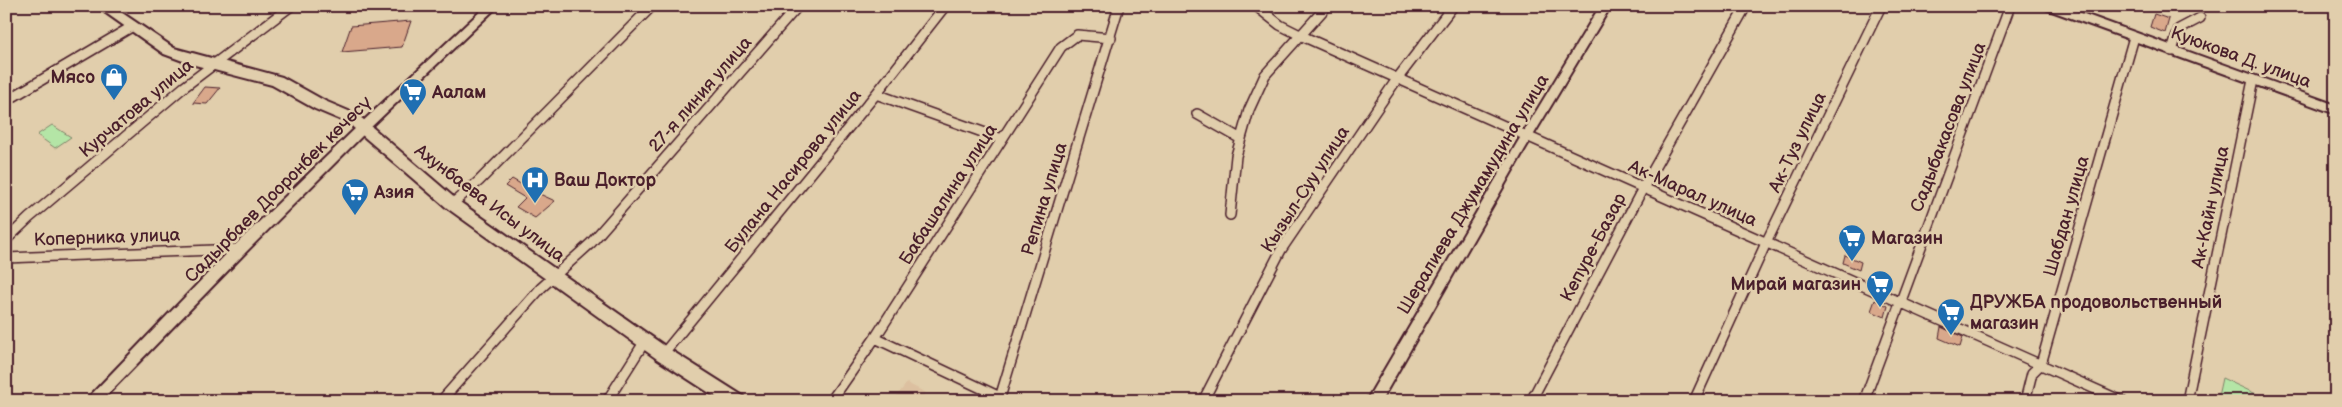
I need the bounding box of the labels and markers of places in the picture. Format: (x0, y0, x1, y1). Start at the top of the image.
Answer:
shop icon: Мясо (99, 62, 129, 101)
place label: Мясо (51, 67, 95, 88)
supermarket icon: Аалам (398, 77, 428, 116)
place label: Аалам (431, 82, 486, 103)
hospital icon: Ваш Доктор (520, 165, 550, 204)
place label: Ваш Доктор (554, 170, 656, 191)
supermarket icon: Азия (340, 177, 370, 216)
place label: Азия (373, 182, 414, 203)
supermarket icon: Магазин (1837, 223, 1867, 262)
place label: Магазин (1871, 228, 1943, 249)
supermarket icon: Мирай магазин (1865, 269, 1895, 308)
place label: Мирай магазин (1730, 274, 1861, 295)
place label: ДРУЖБА продовольственный магазин (1970, 292, 2222, 334)
supermarket icon: ДРУЖБА продовольственный магазин (1936, 297, 1966, 336)

